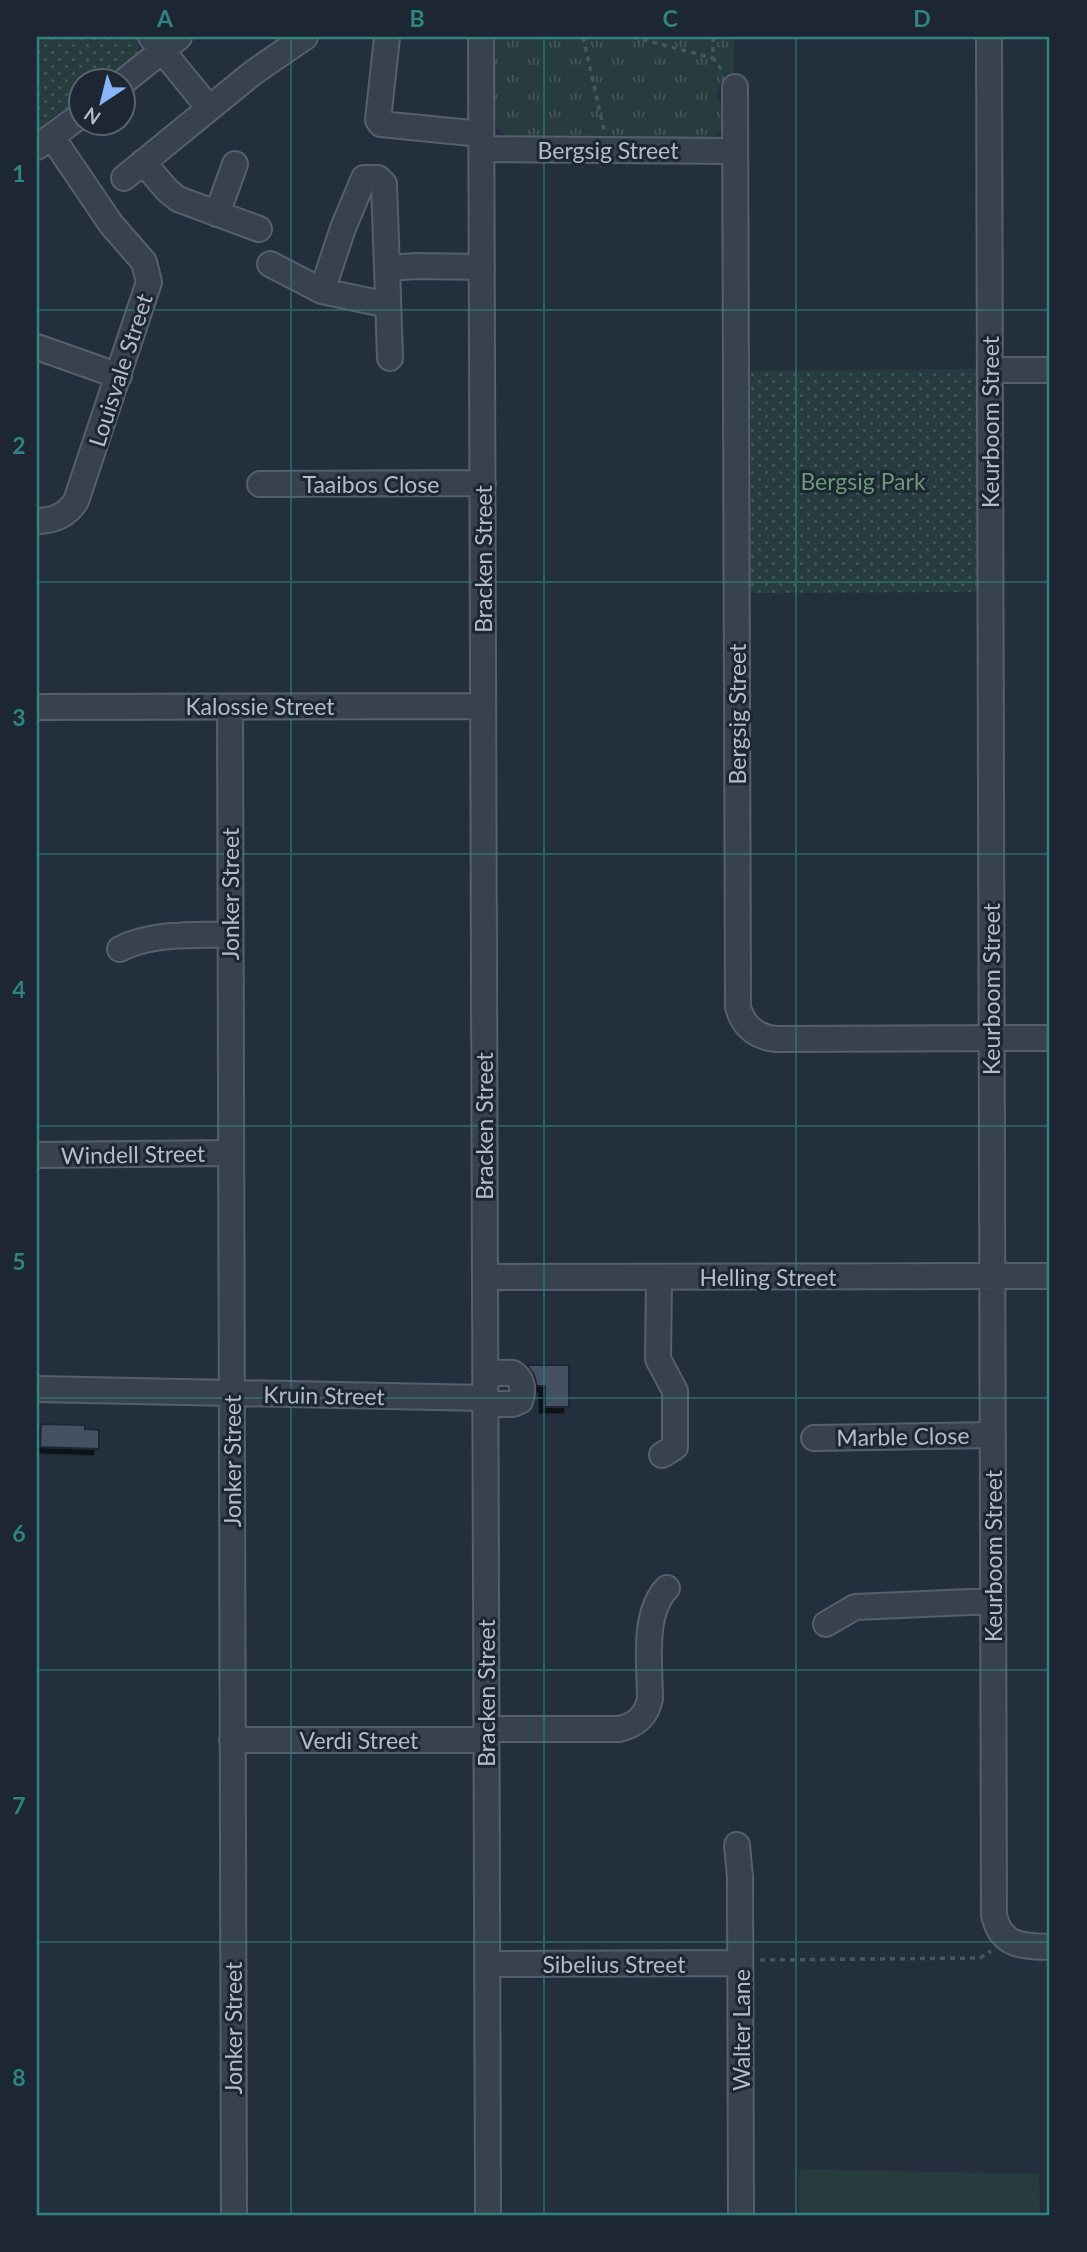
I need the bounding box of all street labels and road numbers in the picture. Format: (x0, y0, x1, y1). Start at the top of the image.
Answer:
street label: Bergsig Street (538, 136, 679, 164)
street label: Louisvale Street (82, 289, 158, 450)
street label: Keurboom Street (976, 335, 1004, 508)
street label: Taaibos Close (302, 470, 440, 498)
street label: Bracken Street (469, 484, 497, 633)
street label: Bergsig Street (723, 643, 751, 784)
street label: Kalossie Street (185, 692, 335, 720)
street label: Jonker Street (216, 827, 244, 960)
street label: Keurboom Street (977, 902, 1005, 1075)
street label: Bracken Street (470, 1051, 498, 1200)
street label: Windell Street (61, 1139, 206, 1169)
street label: Helling Street (700, 1263, 837, 1291)
street label: Kruin Street (263, 1380, 386, 1410)
street label: Jonker Street (218, 1394, 246, 1527)
street label: Marble Close (836, 1421, 970, 1451)
street label: Keurboom Street (979, 1469, 1007, 1642)
street label: Bracken Street (472, 1618, 500, 1767)
street label: Verdi Street (300, 1726, 419, 1754)
street label: Sibelius Street (542, 1950, 686, 1978)
street label: Jonker Street (219, 1961, 247, 2094)
street label: Walter Lane (727, 1969, 755, 2091)

